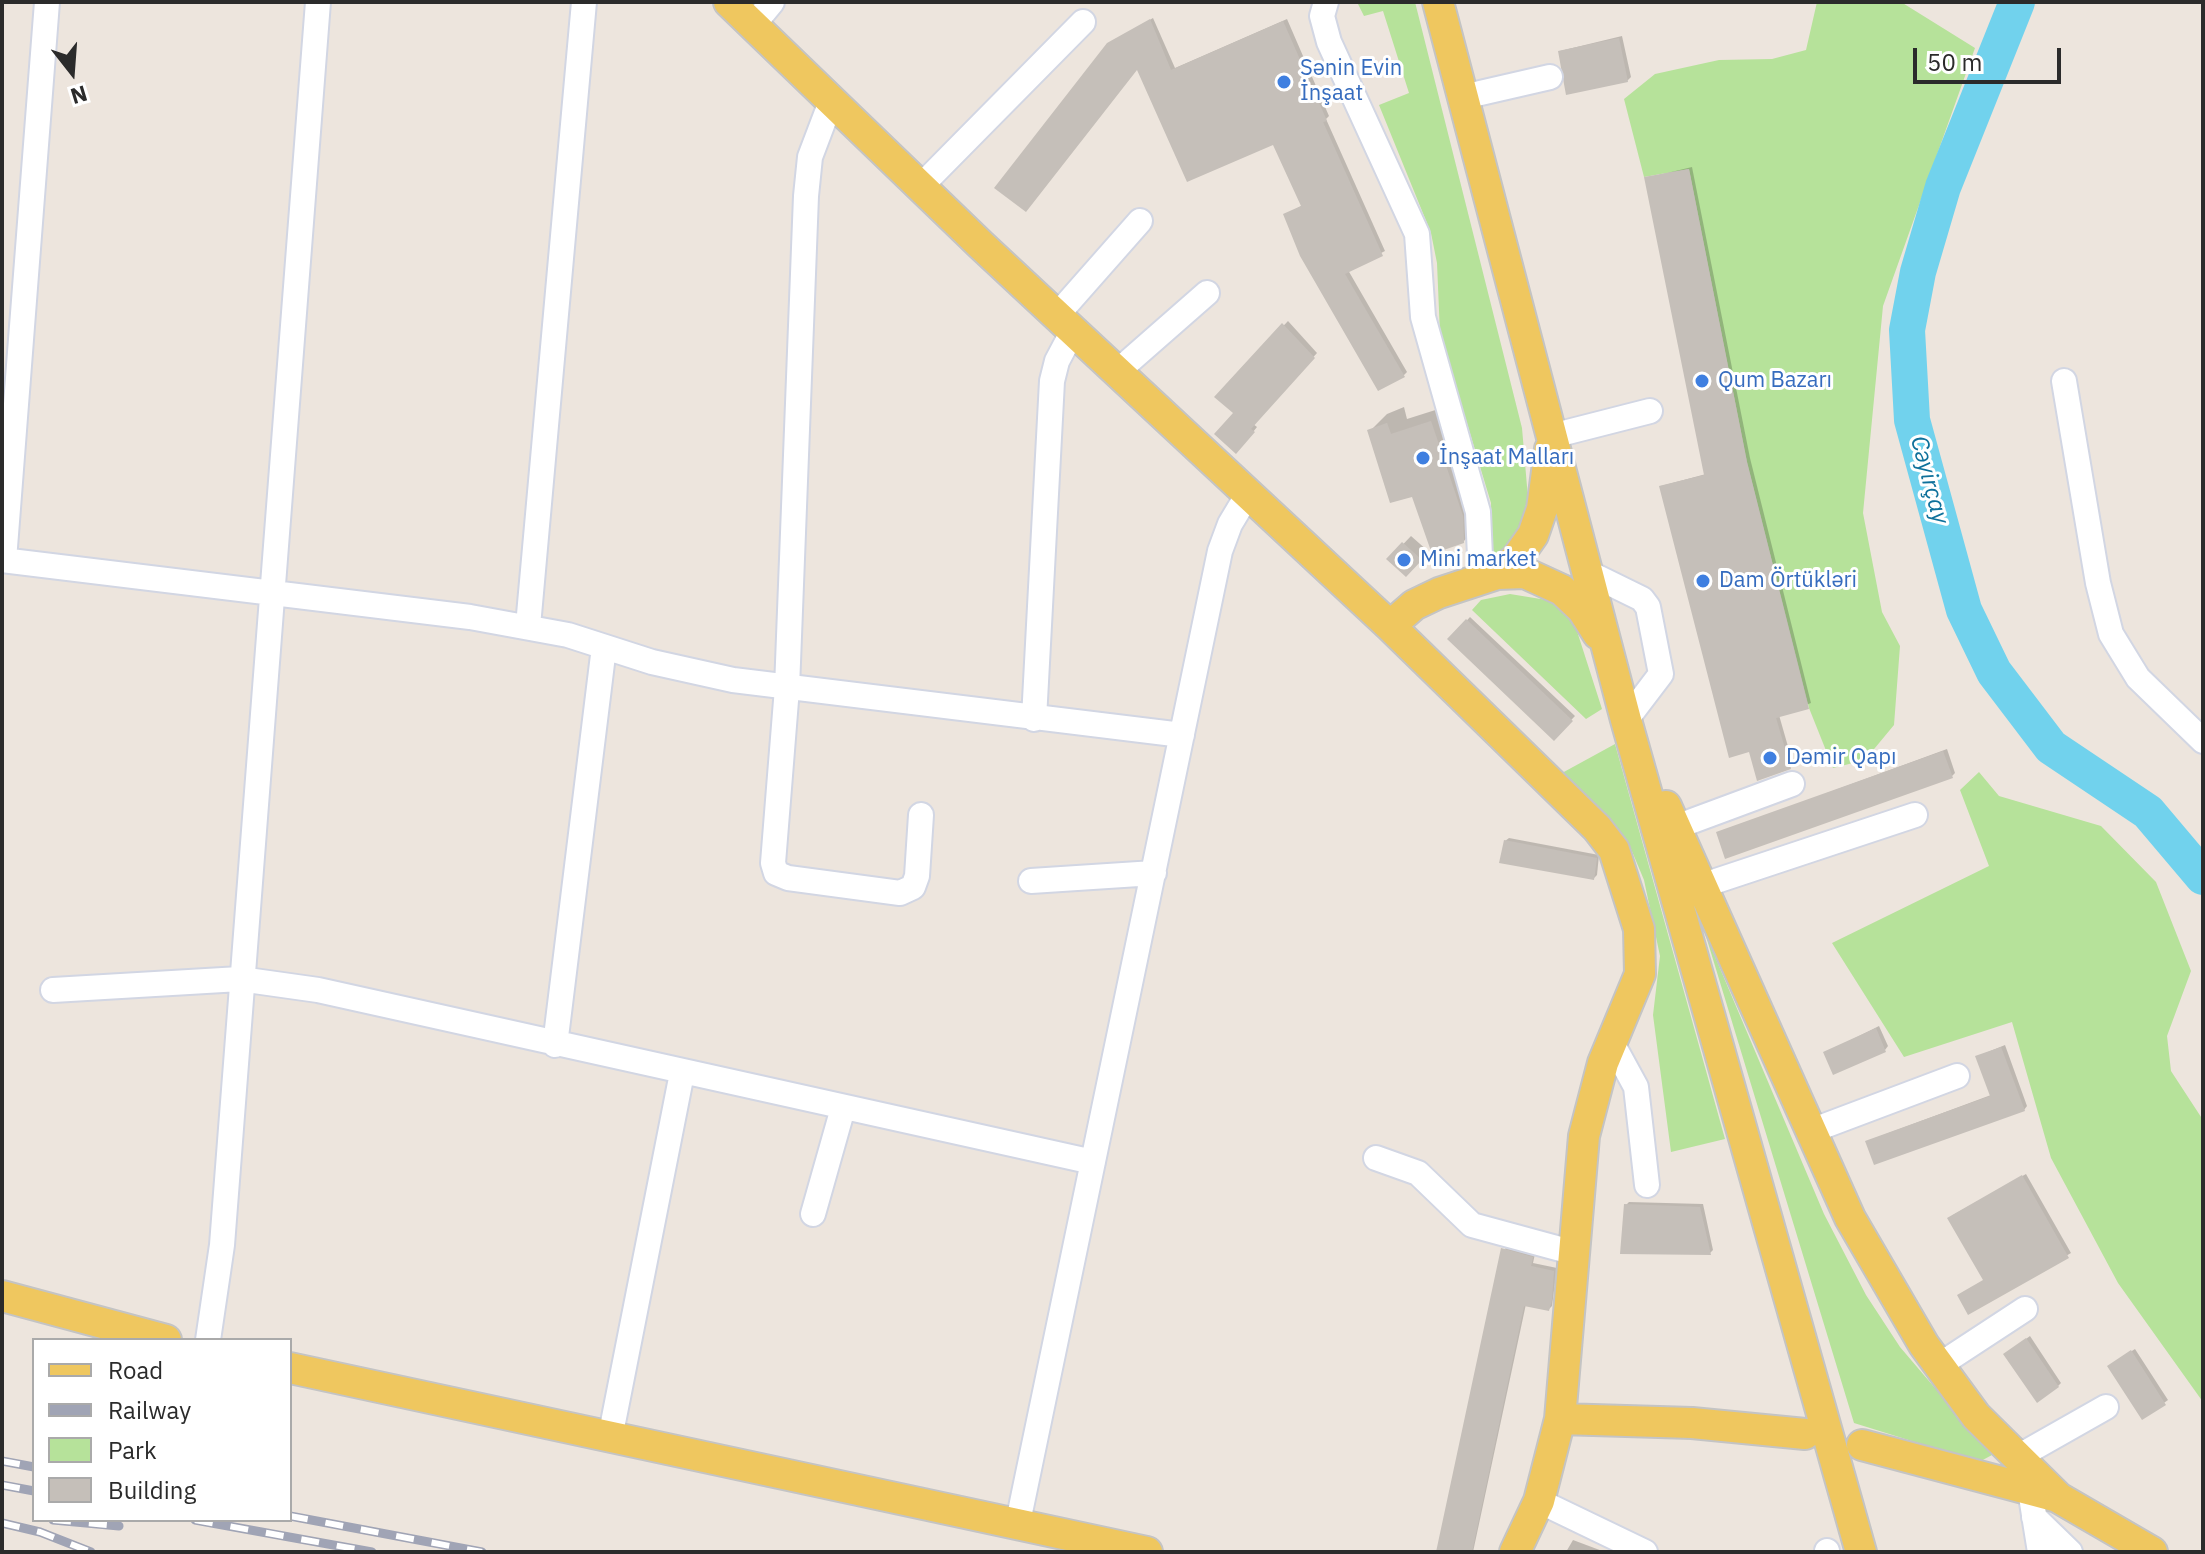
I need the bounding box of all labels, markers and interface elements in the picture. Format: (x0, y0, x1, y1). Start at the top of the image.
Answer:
north arrow (32, 32, 112, 112)
scale bar (1917, 32, 2065, 82)
text: 50 m (1927, 46, 1982, 78)
place label: Sənin Evin İnşaat (1300, 56, 1402, 108)
marker: Sənin Evin İnşaat (1275, 73, 1293, 91)
text: N (67, 79, 91, 112)
place label: Qum Bazarı (1718, 368, 1832, 394)
marker: Qum Bazarı (1693, 372, 1711, 390)
water label: Cəyirçay (1903, 433, 1955, 527)
place label: İnşaat Malları (1439, 445, 1574, 471)
marker: İnşaat Malları (1414, 449, 1432, 467)
place label: Mini market (1420, 547, 1537, 573)
marker: Mini market (1395, 551, 1413, 569)
place label: Dam Örtükləri (1719, 568, 1857, 594)
marker: Dam Örtükləri (1694, 572, 1712, 590)
place label: Dəmir Qapı (1786, 745, 1896, 771)
marker: Dəmir Qapı (1761, 749, 1779, 767)
legend (32, 1338, 292, 1522)
text: Road (108, 1354, 163, 1386)
text: Railway (108, 1394, 191, 1426)
text: Park (108, 1434, 157, 1466)
text: Building (108, 1474, 196, 1506)

